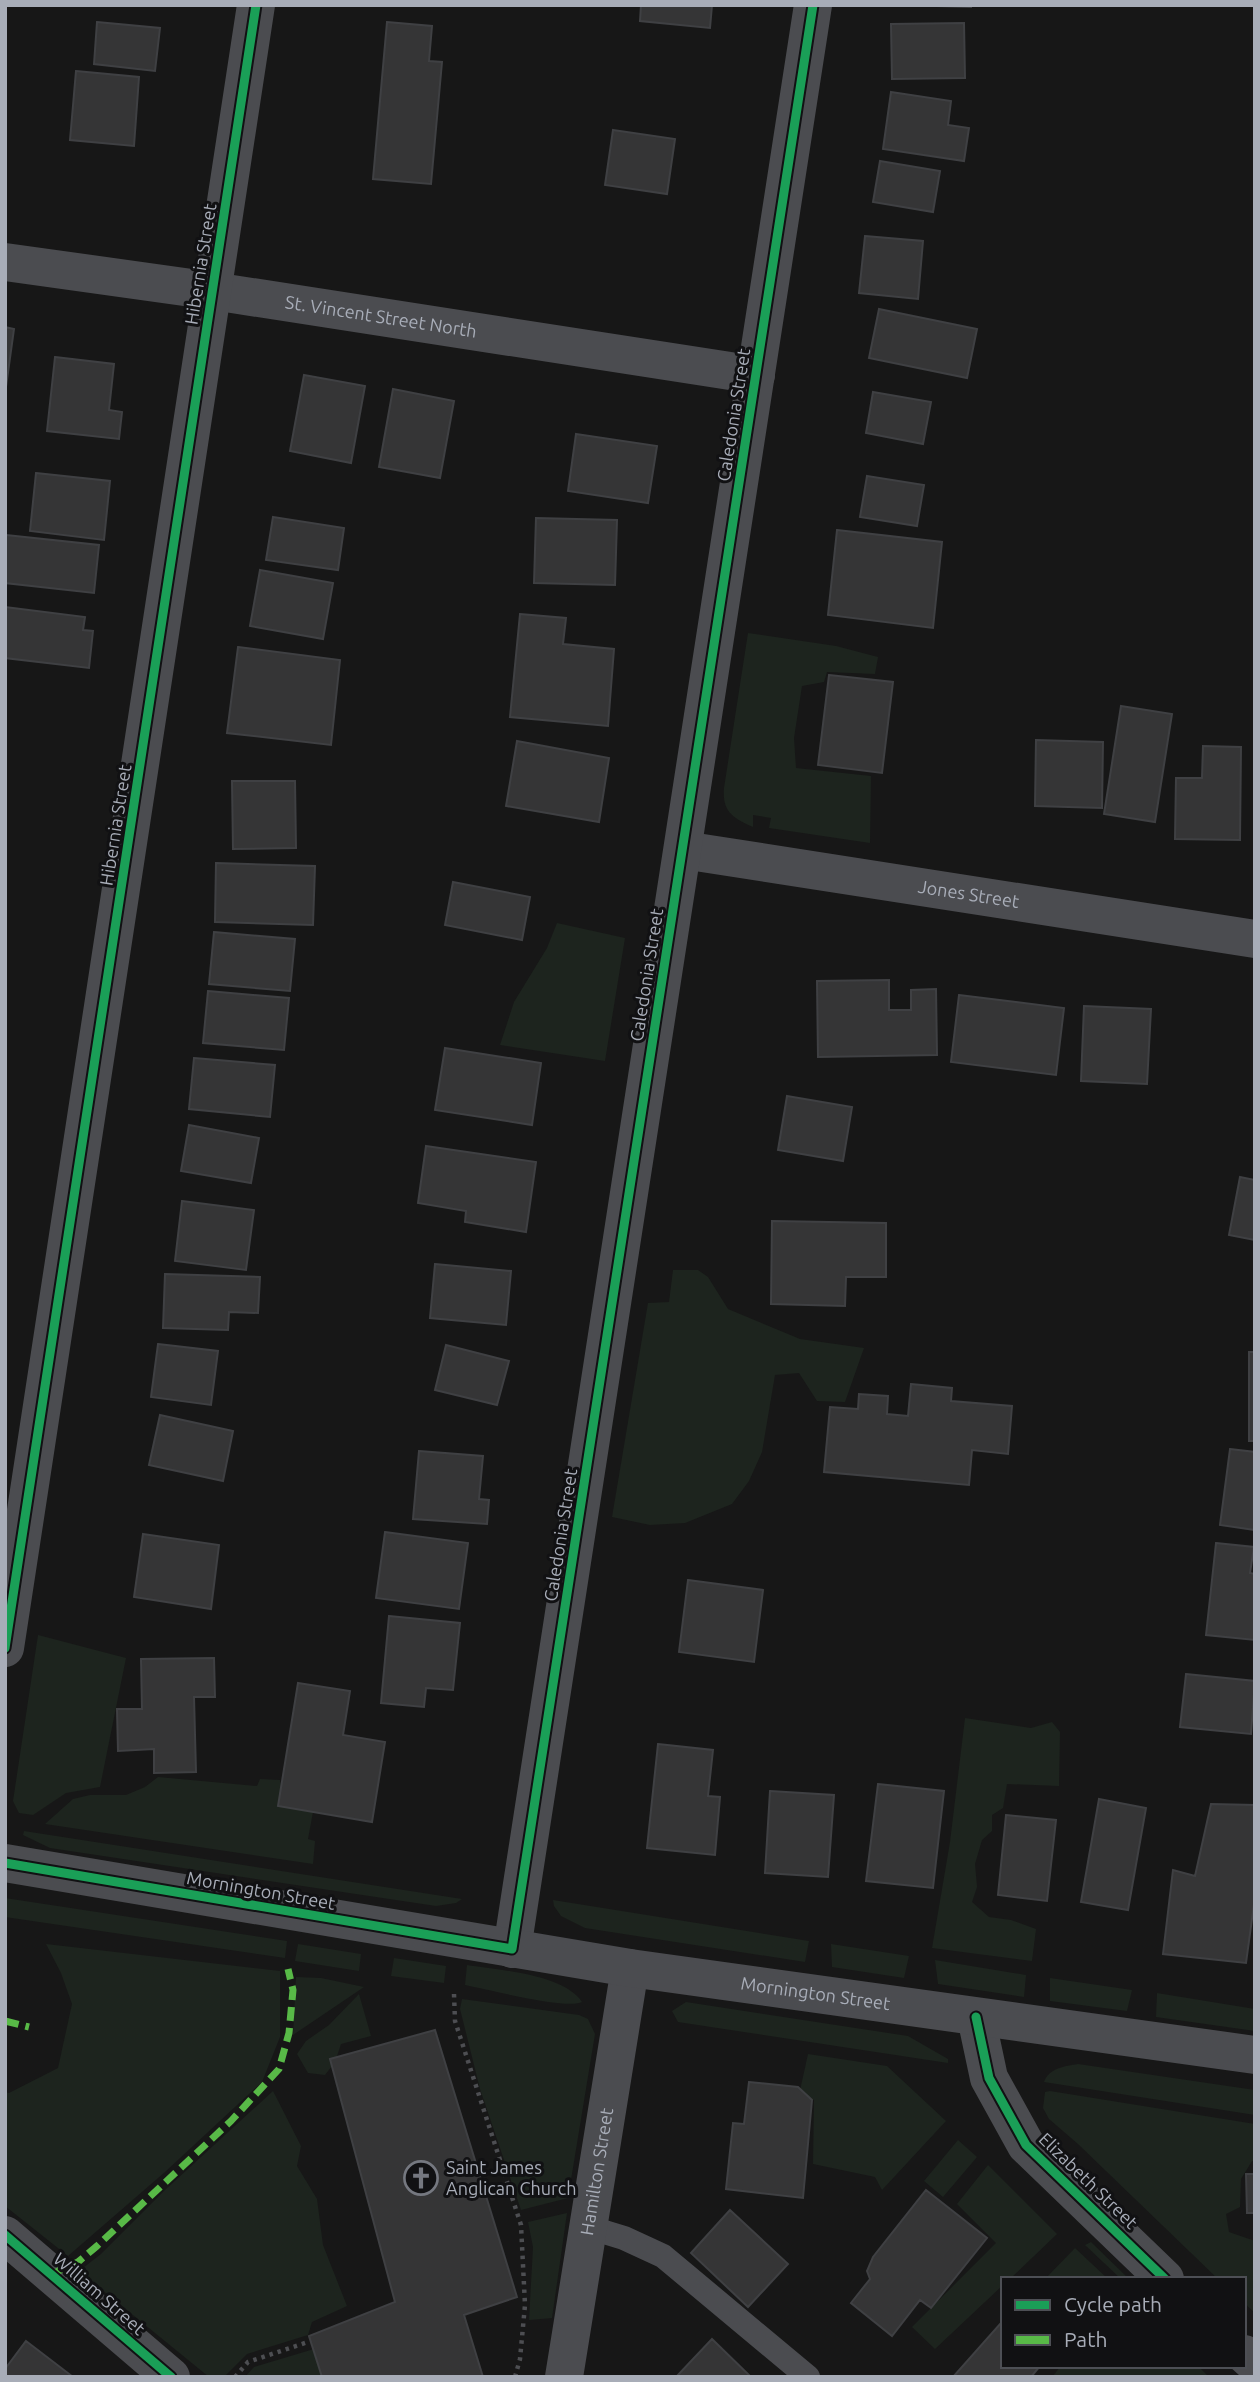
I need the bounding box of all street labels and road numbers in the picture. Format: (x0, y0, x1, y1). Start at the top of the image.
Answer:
street label: Hibernia Street (181, 202, 219, 326)
street label: St. Vincent Street North (284, 291, 478, 341)
street label: Caledonia Street (713, 347, 753, 483)
street label: Hibernia Street (96, 763, 134, 887)
street label: Jones Street (917, 876, 1021, 911)
street label: Caledonia Street (626, 907, 666, 1043)
street label: Caledonia Street (540, 1467, 580, 1603)
street label: Mornington Street (185, 1867, 337, 1913)
street label: Mornington Street (740, 1973, 892, 2013)
street label: Hamilton Street (576, 2106, 616, 2237)
street label: Elizabeth Street (1035, 2128, 1142, 2232)
street label: William Street (50, 2248, 149, 2338)

